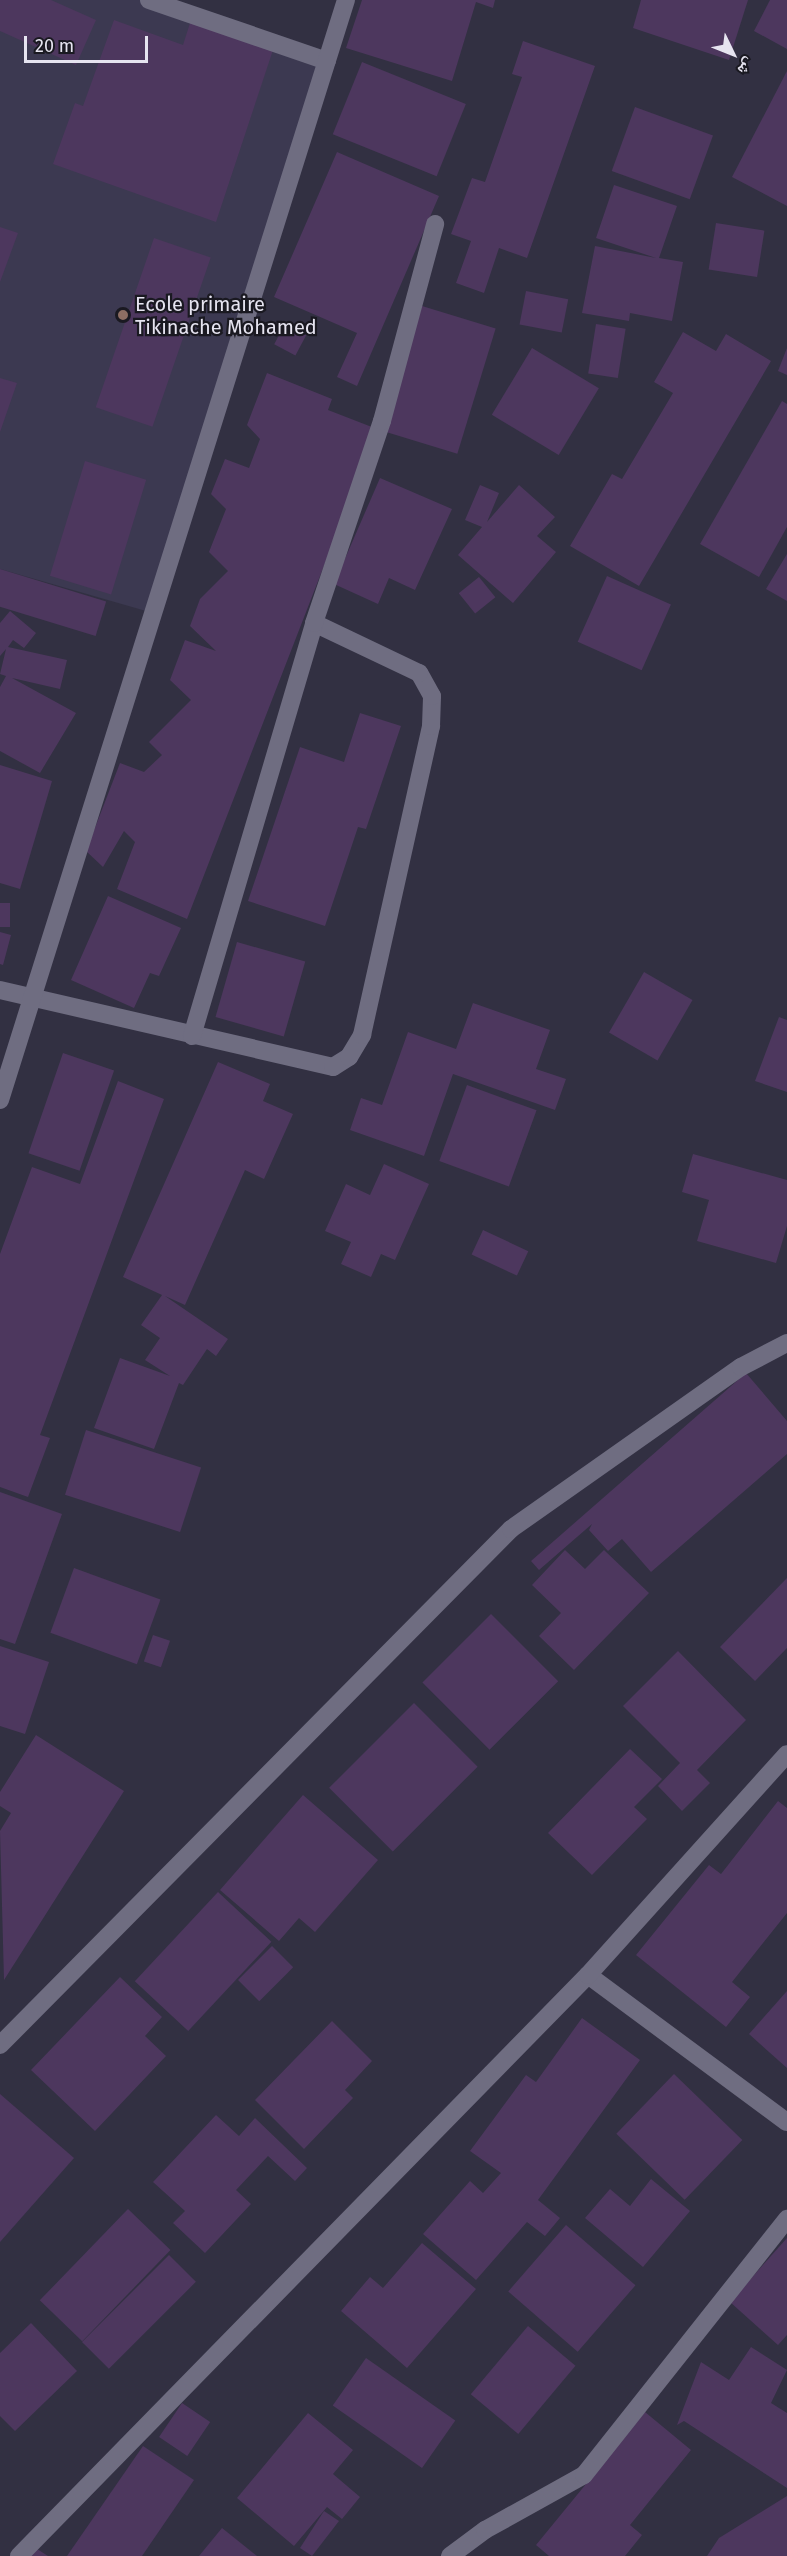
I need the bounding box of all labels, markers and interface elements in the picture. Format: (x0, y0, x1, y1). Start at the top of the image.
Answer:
scale bar (27, 24, 152, 62)
north arrow (703, 24, 763, 84)
text: 20 m (35, 35, 74, 57)
text: ش (734, 54, 759, 79)
place label: Ecole primaire Tikinache Mohamed (135, 292, 317, 339)
marker: Ecole primaire Tikinache Mohamed (116, 308, 130, 322)

